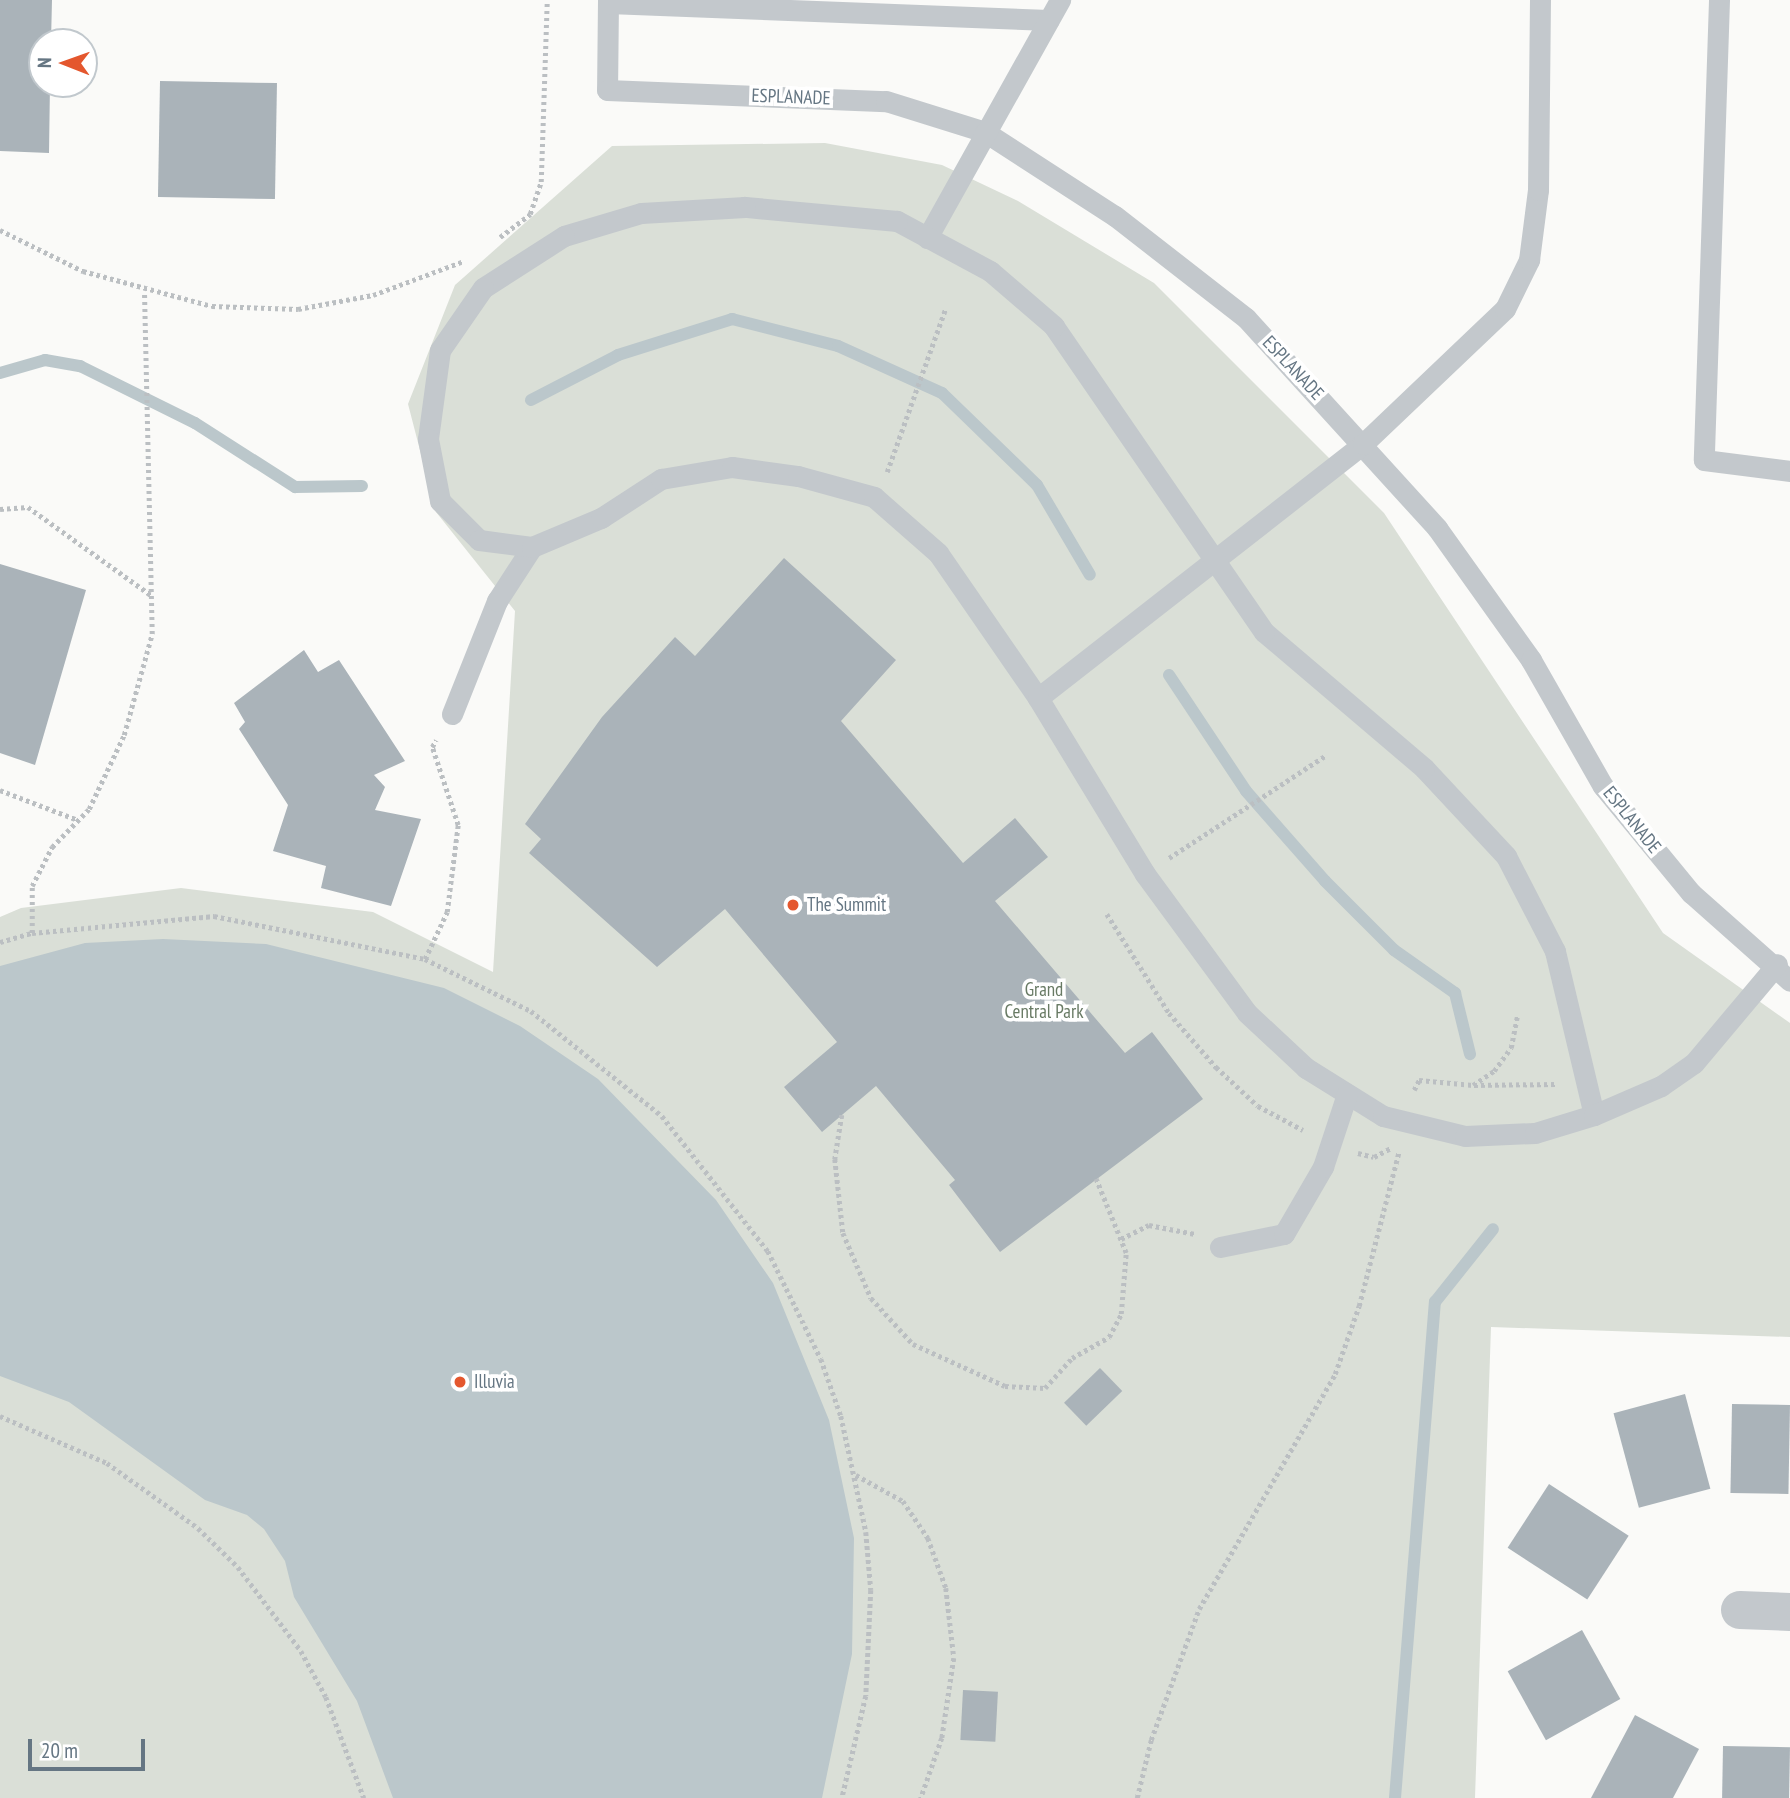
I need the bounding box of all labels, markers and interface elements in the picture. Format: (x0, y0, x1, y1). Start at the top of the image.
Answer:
north arrow (28, 28, 98, 98)
text: N (32, 57, 56, 68)
street label: ESPLANADE (751, 84, 831, 110)
street label: ESPLANADE (1258, 331, 1328, 405)
street label: ESPLANADE (1598, 782, 1666, 858)
place label: The Summit (807, 894, 886, 916)
marker: The Summit (785, 897, 801, 913)
park label: Grand Central Park (1004, 979, 1084, 1023)
place label: Illuvia (474, 1371, 515, 1393)
marker: Illuvia (452, 1374, 468, 1390)
scale bar (32, 1724, 149, 1768)
text: 20 m (41, 1737, 78, 1764)

